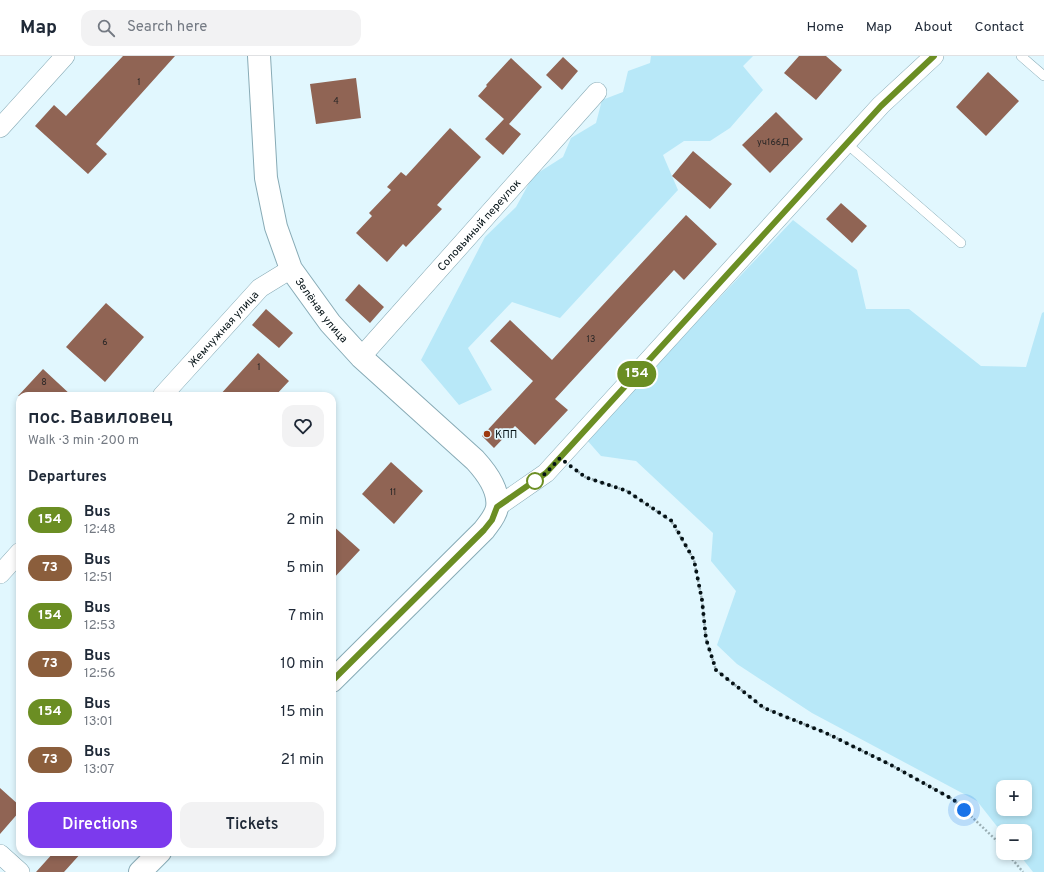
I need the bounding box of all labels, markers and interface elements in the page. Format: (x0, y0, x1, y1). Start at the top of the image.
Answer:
search box (81, 10, 361, 46)
text: Map (20, 16, 57, 40)
icon: search (95, 17, 117, 39)
text: Search here (127, 18, 207, 37)
text: Home (807, 19, 844, 36)
text: Map (866, 19, 892, 36)
text: About (914, 19, 953, 36)
text: Contact (975, 19, 1024, 36)
house number: 1 (137, 77, 141, 88)
house number: 4 (333, 96, 339, 107)
house number: уч166Д (757, 137, 789, 148)
street label: Соловьиный переулок (435, 176, 524, 274)
street label: Зелёная улица (291, 275, 351, 346)
street label: Жемчужная улица (186, 288, 262, 370)
house number: 13 (587, 334, 595, 345)
house number: 6 (102, 337, 108, 348)
line badge: 154 (614, 361, 660, 387)
house number: 1 (257, 362, 261, 373)
text: 154 (625, 365, 649, 382)
house number: 8 (41, 377, 47, 388)
button: heart (282, 405, 324, 447)
text: пос. Вавиловец (28, 406, 173, 430)
place label: КПП (495, 428, 517, 442)
marker: КПП (482, 429, 492, 439)
text: Walk · 3 min · 200 m (28, 433, 139, 449)
text: Departures (28, 468, 107, 487)
unlabelled marker (526, 472, 544, 490)
house number: 11 (390, 487, 396, 498)
text: Bus (84, 503, 111, 522)
text: 154 (38, 511, 62, 528)
text: 2 min (286, 511, 324, 530)
text: 12:48 (84, 522, 116, 538)
text: Bus (84, 551, 111, 570)
text: 73 (42, 559, 58, 576)
text: 5 min (286, 559, 324, 578)
text: 12:51 (84, 570, 113, 586)
text: Bus (84, 599, 111, 618)
text: 154 (38, 607, 62, 624)
text: 7 min (288, 607, 324, 626)
text: 12:53 (84, 618, 116, 634)
text: Bus (84, 647, 111, 666)
text: 73 (42, 655, 58, 672)
text: 10 min (280, 655, 324, 674)
text: 12:56 (84, 666, 116, 682)
text: Bus (84, 695, 111, 714)
text: 154 (38, 703, 62, 720)
text: 15 min (281, 703, 324, 722)
text: 13:01 (84, 714, 113, 730)
text: Bus (84, 743, 111, 762)
text: 73 (42, 751, 58, 768)
text: 21 min (281, 751, 324, 770)
text: 13:07 (84, 762, 114, 778)
map controls (996, 780, 1032, 860)
button: + (996, 780, 1032, 816)
your location (954, 800, 974, 820)
button: Directions (28, 802, 172, 848)
button: Tickets (180, 802, 324, 848)
button: − (996, 824, 1032, 860)

